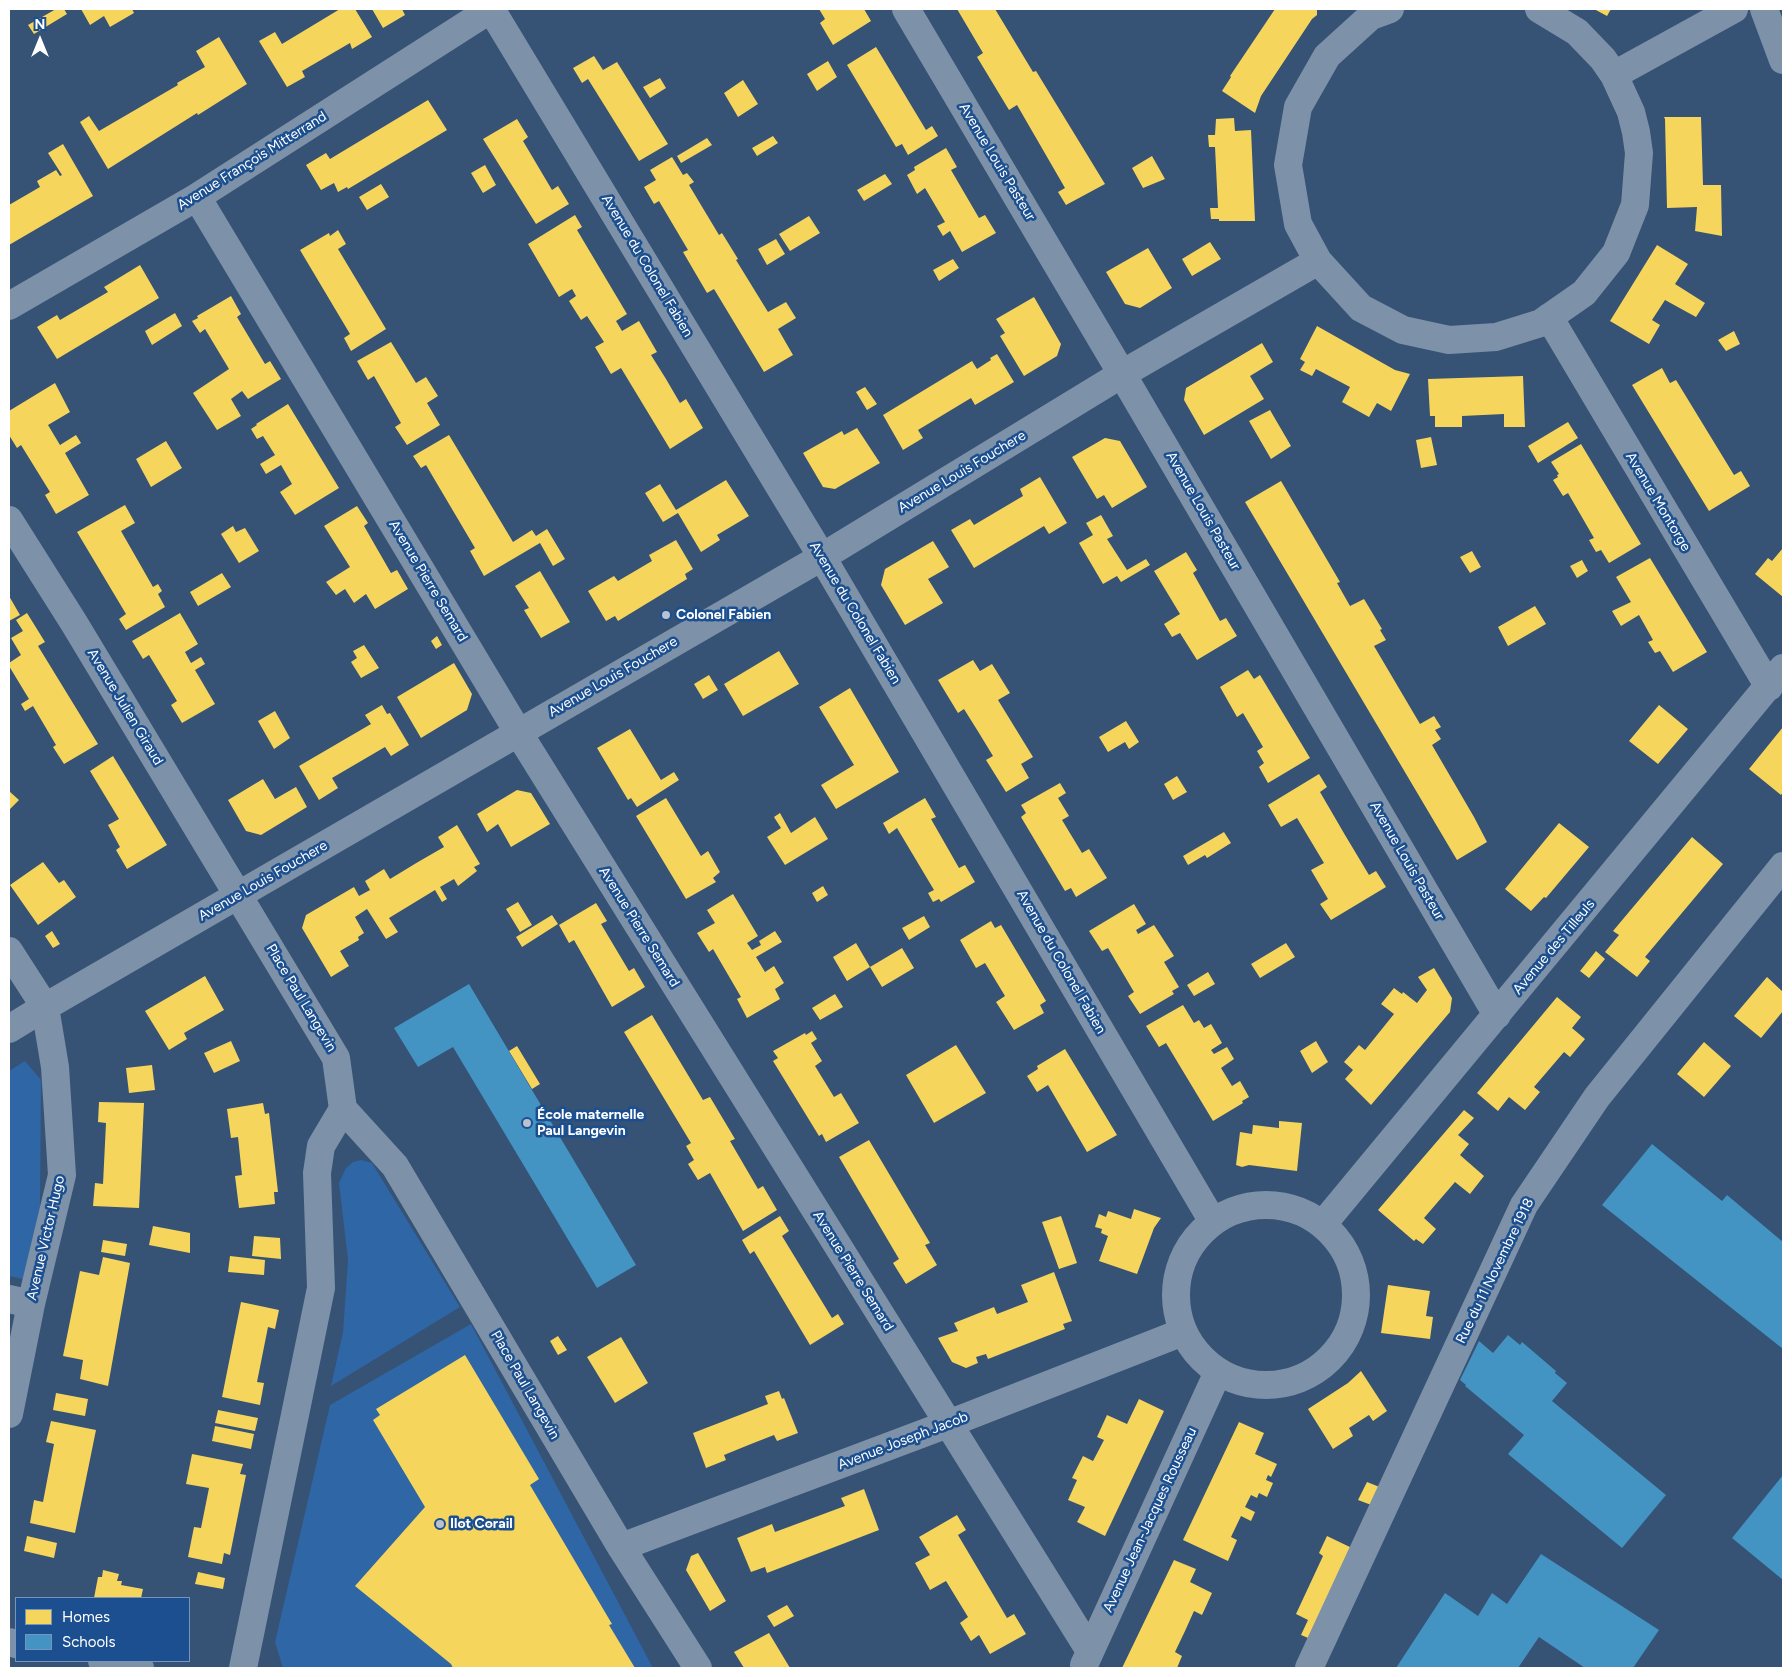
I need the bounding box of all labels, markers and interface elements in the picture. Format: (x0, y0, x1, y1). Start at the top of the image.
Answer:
north arrow (15, 15, 65, 65)
text: N (35, 16, 45, 33)
street label: Avenue Louis Pasteur (955, 100, 1039, 224)
street label: Avenue François Mitterrand (174, 108, 330, 214)
street label: Avenue du Colonel Fabien (598, 192, 696, 340)
street label: Avenue Louis Fouchere (895, 427, 1029, 517)
street label: Avenue Louis Pasteur (1162, 449, 1244, 573)
street label: Avenue Montorge (1622, 449, 1694, 555)
street label: Avenue Pierre Semard (385, 517, 471, 645)
street label: Avenue du Colonel Fabien (806, 539, 904, 687)
place label: Colonel Fabien (676, 607, 771, 623)
marker: Colonel Fabien (660, 609, 672, 621)
street label: Avenue Louis Fouchere (546, 633, 680, 721)
street label: Avenue Julien Giraud (84, 646, 166, 768)
street label: Avenue Louis Pasteur (1366, 799, 1448, 923)
street label: Avenue Louis Fouchere (196, 837, 330, 925)
street label: Avenue Pierre Semard (595, 864, 683, 990)
street label: Avenue du Colonel Fabien (1013, 887, 1109, 1037)
street label: Avenue des Tilleuls (1509, 896, 1599, 998)
street label: Place Paul Langevin (262, 941, 340, 1055)
place label: École maternelle Paul Langevin (537, 1107, 644, 1140)
marker: École maternelle Paul Langevin (521, 1117, 533, 1129)
street label: Avenue Victor Hugo (23, 1174, 69, 1302)
street label: Rue du 11 Novembre 1918 (1452, 1196, 1538, 1346)
street label: Avenue Pierre Semard (809, 1208, 897, 1334)
street label: Place Paul Langevin (487, 1328, 563, 1442)
street label: Avenue Joseph Jacob (836, 1408, 970, 1474)
street label: Avenue Jean-Jacques Rousseau (1100, 1425, 1200, 1615)
place label: Ilot Corail (450, 1516, 513, 1532)
marker: Ilot Corail (434, 1518, 446, 1530)
legend (15, 1597, 190, 1662)
text: Homes (62, 1608, 110, 1626)
text: Schools (62, 1633, 115, 1651)

